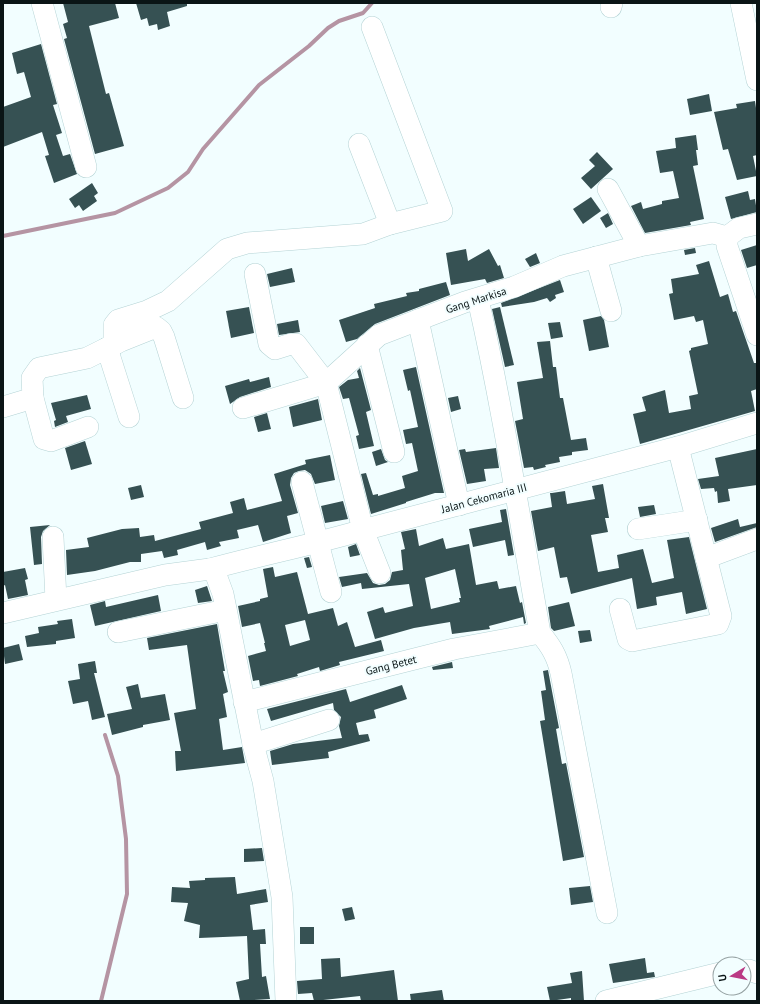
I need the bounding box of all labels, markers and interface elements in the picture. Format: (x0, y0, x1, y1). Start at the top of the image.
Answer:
street label: Gang Markisa (444, 284, 508, 316)
street label: Jalan Cekomaria III (439, 480, 528, 516)
street label: Gang Betet (364, 652, 418, 678)
north arrow (712, 956, 752, 996)
text: U (715, 973, 730, 982)

